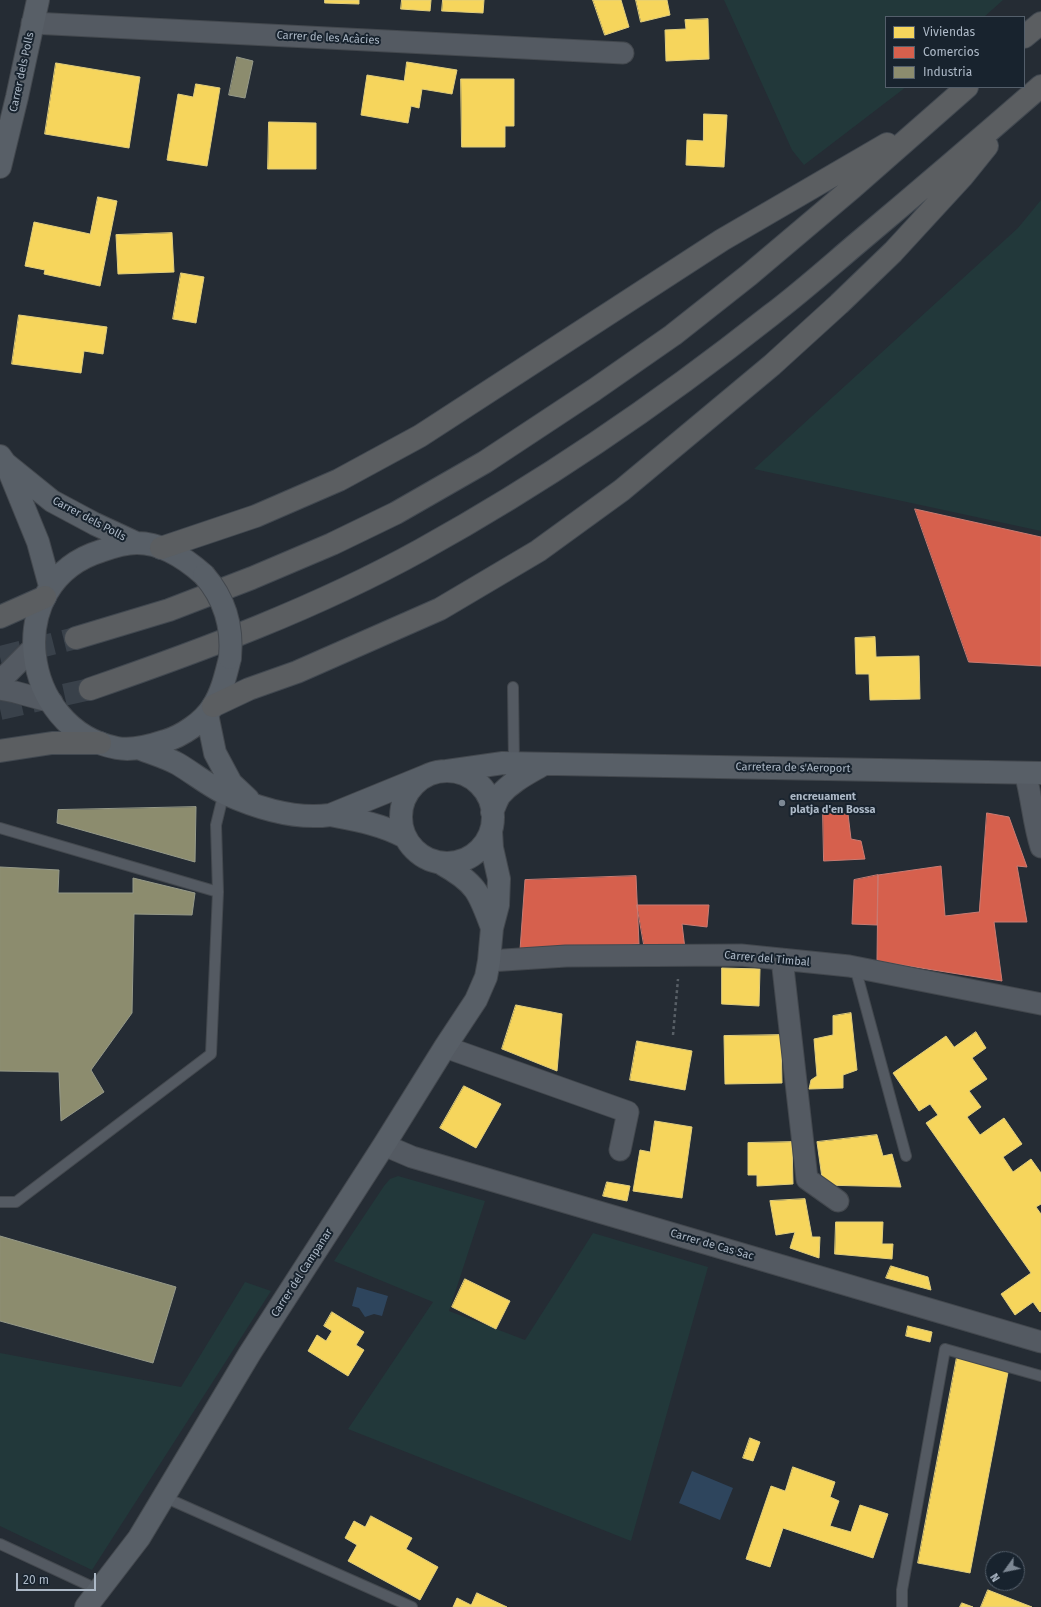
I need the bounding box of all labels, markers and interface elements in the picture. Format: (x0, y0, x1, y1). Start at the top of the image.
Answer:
legend (885, 16, 1025, 88)
text: Viviendas (923, 25, 975, 39)
street label: Carrer de les Acàcies (276, 29, 380, 47)
street label: Carrer dels Polls (7, 31, 37, 113)
text: Comercios (923, 45, 979, 59)
text: Industria (923, 65, 972, 79)
street label: Carrer dels Polls (50, 494, 128, 544)
street label: Carretera de s'Aeroport (735, 760, 851, 776)
place label: encreuament platja d'en Bossa (790, 790, 876, 816)
marker: encreuament platja d'en Bossa (777, 798, 787, 808)
street label: Carrer del Timbal (724, 949, 810, 969)
street label: Carrer del Campanar (269, 1226, 335, 1320)
street label: Carrer de Cas Sac (669, 1227, 755, 1263)
north arrow (985, 1551, 1025, 1591)
scale bar (18, 1565, 98, 1591)
text: N (988, 1571, 1003, 1584)
text: 20 m (23, 1573, 49, 1587)

